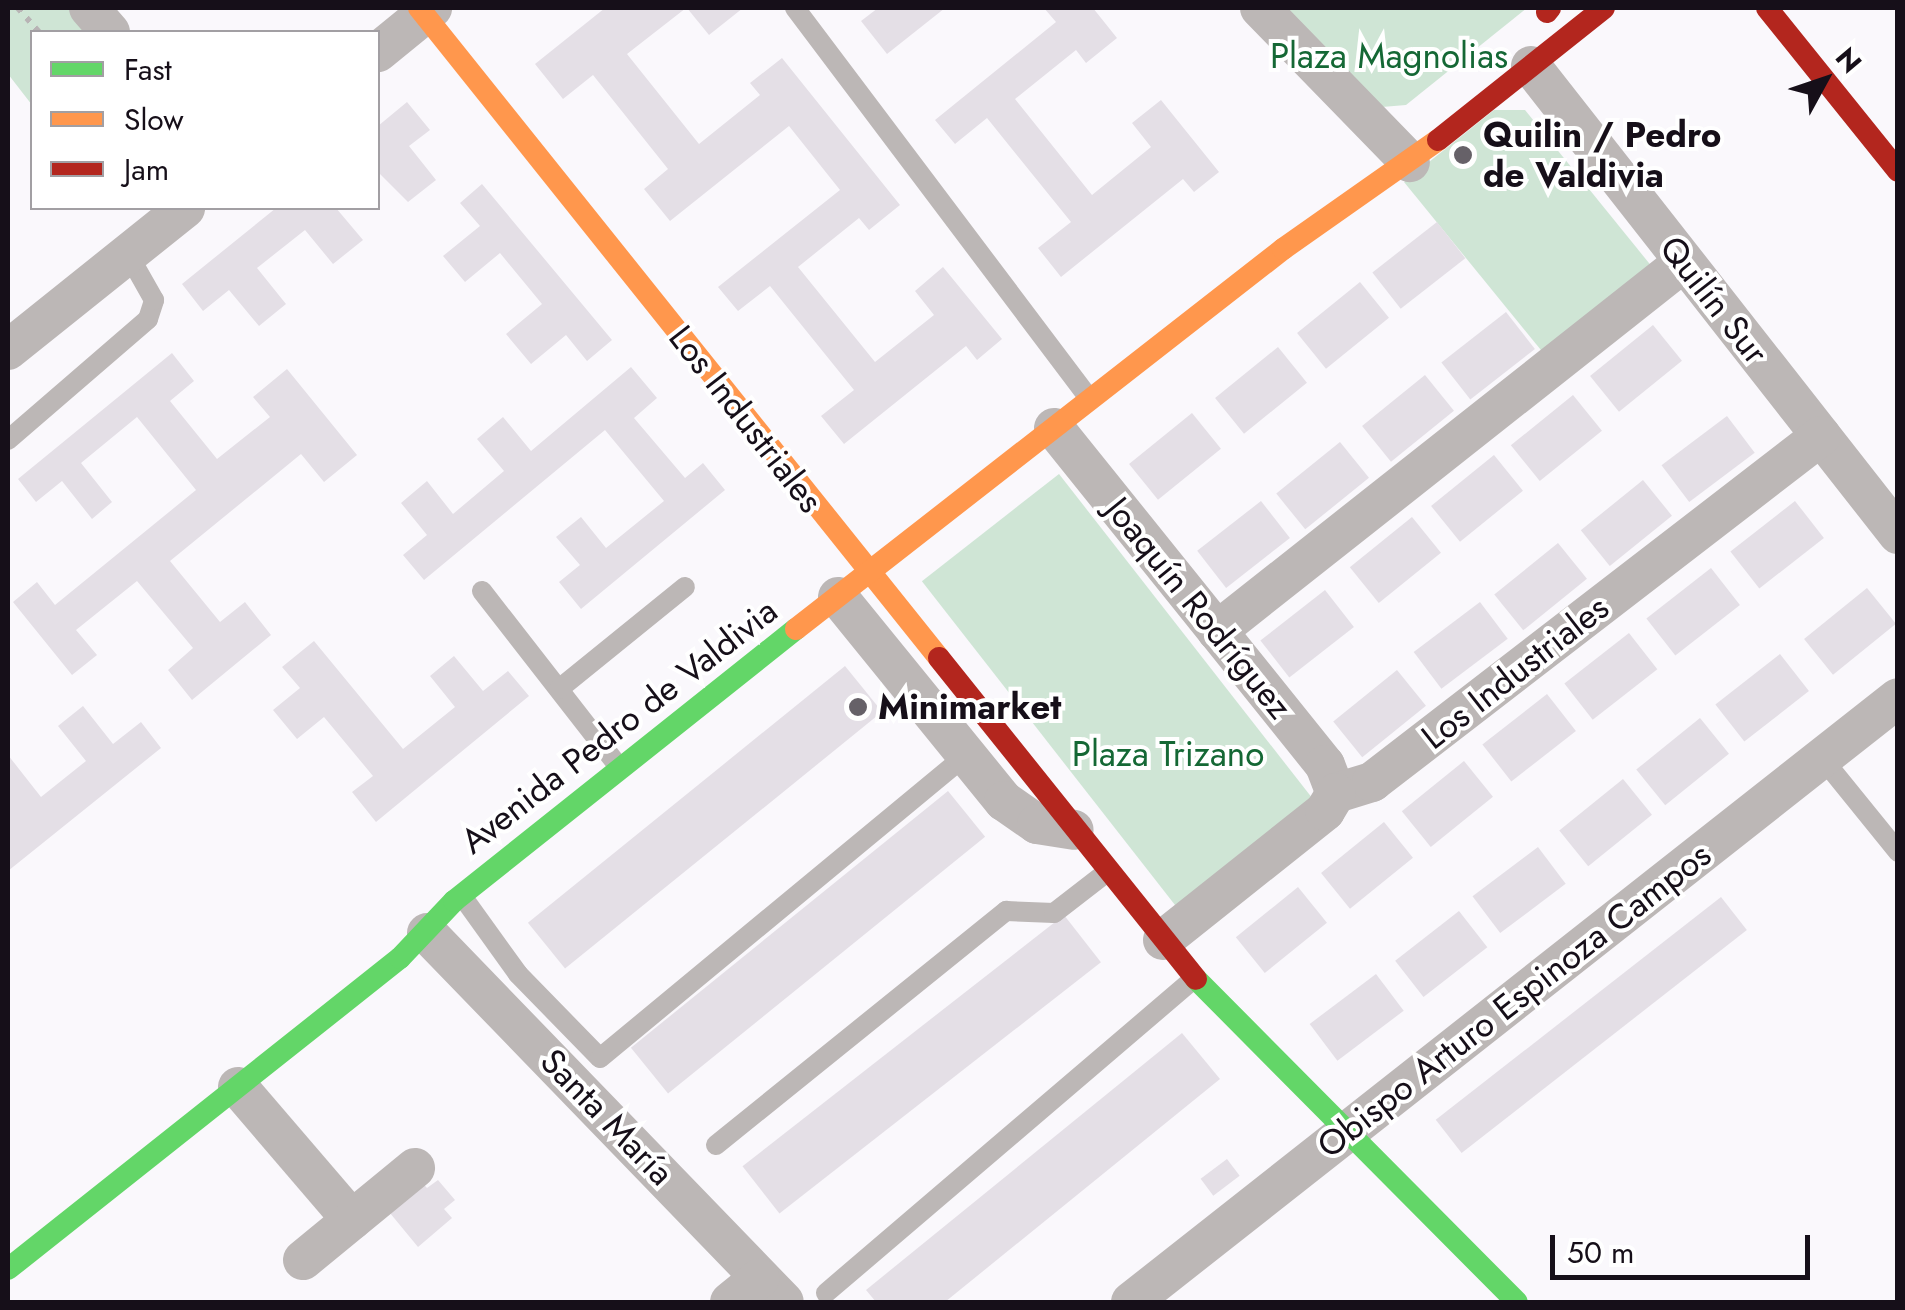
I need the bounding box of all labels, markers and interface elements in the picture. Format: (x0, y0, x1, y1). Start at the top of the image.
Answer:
legend (30, 30, 380, 210)
north arrow (1775, 30, 1875, 130)
park label: Plaza Magnolias (1270, 35, 1508, 77)
text: N (1826, 39, 1871, 82)
text: Fast (124, 48, 172, 91)
text: Slow (124, 98, 184, 141)
place label: Quilin / Pedro de Valdivia (1483, 114, 1721, 196)
marker: Quilin / Pedro de Valdivia (1452, 144, 1474, 166)
text: Jam (124, 148, 169, 191)
street label: Quilín Sur (1651, 228, 1777, 372)
street label: Los Industriales (660, 317, 832, 521)
street label: Joaquín Rodríguez (1097, 489, 1301, 727)
street label: Los Industriales (1413, 586, 1617, 758)
street label: Avenida Pedro de Valdivia (453, 590, 785, 862)
place label: Minimarket (878, 686, 1061, 728)
marker: Minimarket (847, 696, 869, 718)
park label: Plaza Trizano (1072, 733, 1264, 775)
street label: Obispo Arturo Espinoza Campos (1309, 833, 1719, 1167)
street label: Santa María (532, 1040, 682, 1194)
scale bar (1555, 1215, 1815, 1277)
text: 50 m (1567, 1231, 1634, 1274)

